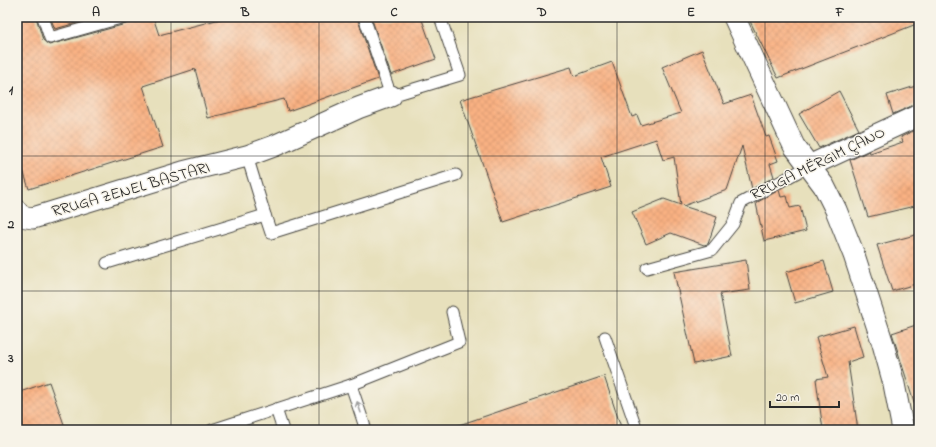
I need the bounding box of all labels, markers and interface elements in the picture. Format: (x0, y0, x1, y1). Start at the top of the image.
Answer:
text: A (92, 3, 100, 22)
text: B (240, 3, 250, 22)
text: C (390, 3, 398, 22)
text: D (536, 3, 547, 22)
text: E (687, 3, 695, 22)
text: F (835, 3, 845, 22)
text: 1 (9, 81, 14, 100)
street label: RRUGA MËRGIM ÇANO (746, 121, 890, 207)
street label: RRUGA ZENEL BASTARI (49, 156, 213, 224)
text: 2 (7, 215, 15, 234)
text: 3 (7, 349, 14, 368)
scale bar (770, 383, 839, 409)
text: 20 m (776, 389, 799, 407)
one-way arrow (354, 402, 362, 414)

